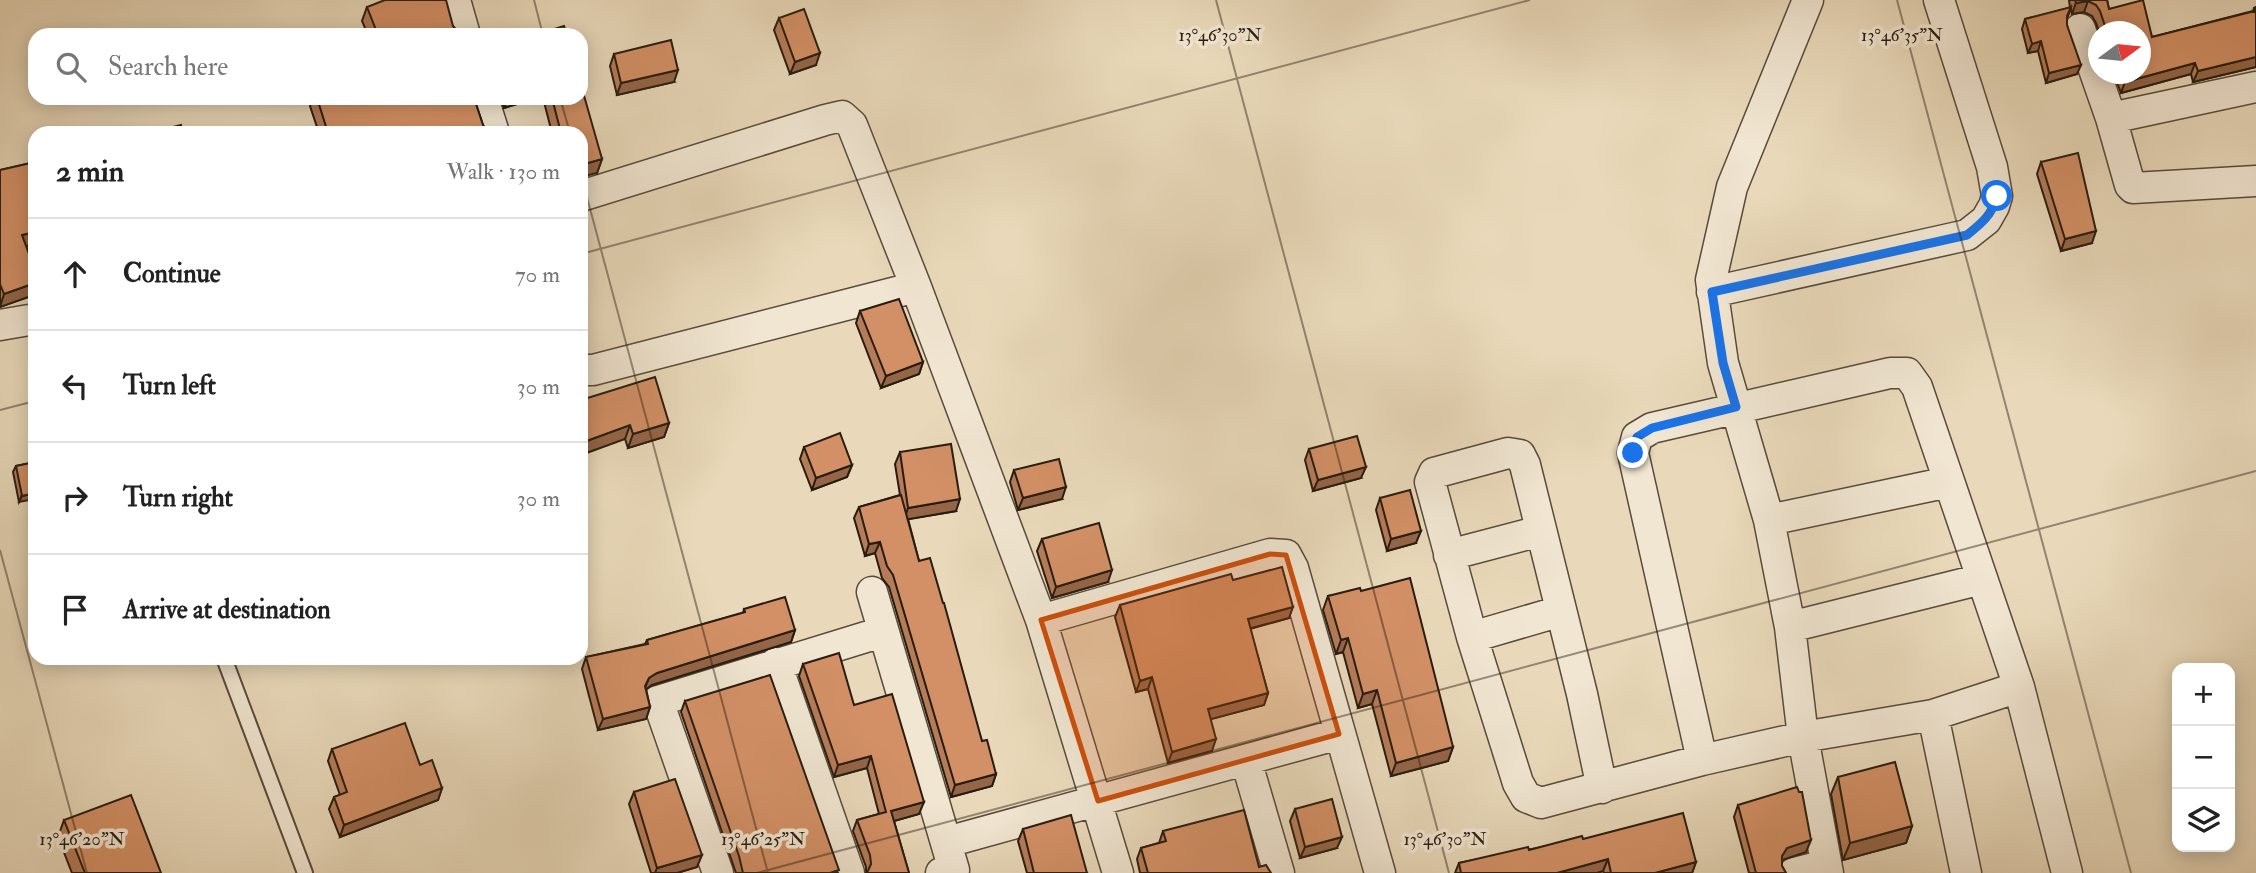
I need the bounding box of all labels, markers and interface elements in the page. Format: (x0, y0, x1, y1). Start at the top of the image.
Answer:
north arrow (2088, 21, 2151, 84)
text: 13°46'30"N (1178, 24, 1262, 47)
text: 13°46'35"N (1861, 24, 1943, 47)
search box (28, 28, 588, 105)
icon: search (52, 48, 90, 86)
text: Search here (108, 51, 228, 83)
text: 2 min (56, 153, 124, 190)
text: Walk · 130 m (447, 157, 560, 186)
route start (1981, 180, 2012, 211)
icon: ahead (56, 255, 94, 293)
text: Continue (123, 258, 221, 290)
text: 70 m (515, 260, 560, 289)
icon: left (56, 367, 94, 405)
text: Turn left (123, 370, 216, 402)
text: 30 m (517, 372, 560, 401)
route end (1617, 437, 1648, 468)
icon: right (56, 479, 94, 517)
text: Turn right (123, 482, 233, 514)
text: 30 m (517, 484, 560, 513)
icon: arrive (56, 591, 94, 629)
text: Arrive at destination (123, 594, 331, 626)
map controls (2172, 663, 2235, 852)
button: + (2172, 663, 2235, 726)
button: − (2172, 726, 2235, 789)
button: layers (2172, 789, 2235, 852)
text: 13°46'20"N (39, 828, 125, 851)
text: 13°46'25"N (721, 828, 805, 851)
text: 13°46'30"N (1403, 828, 1487, 851)

